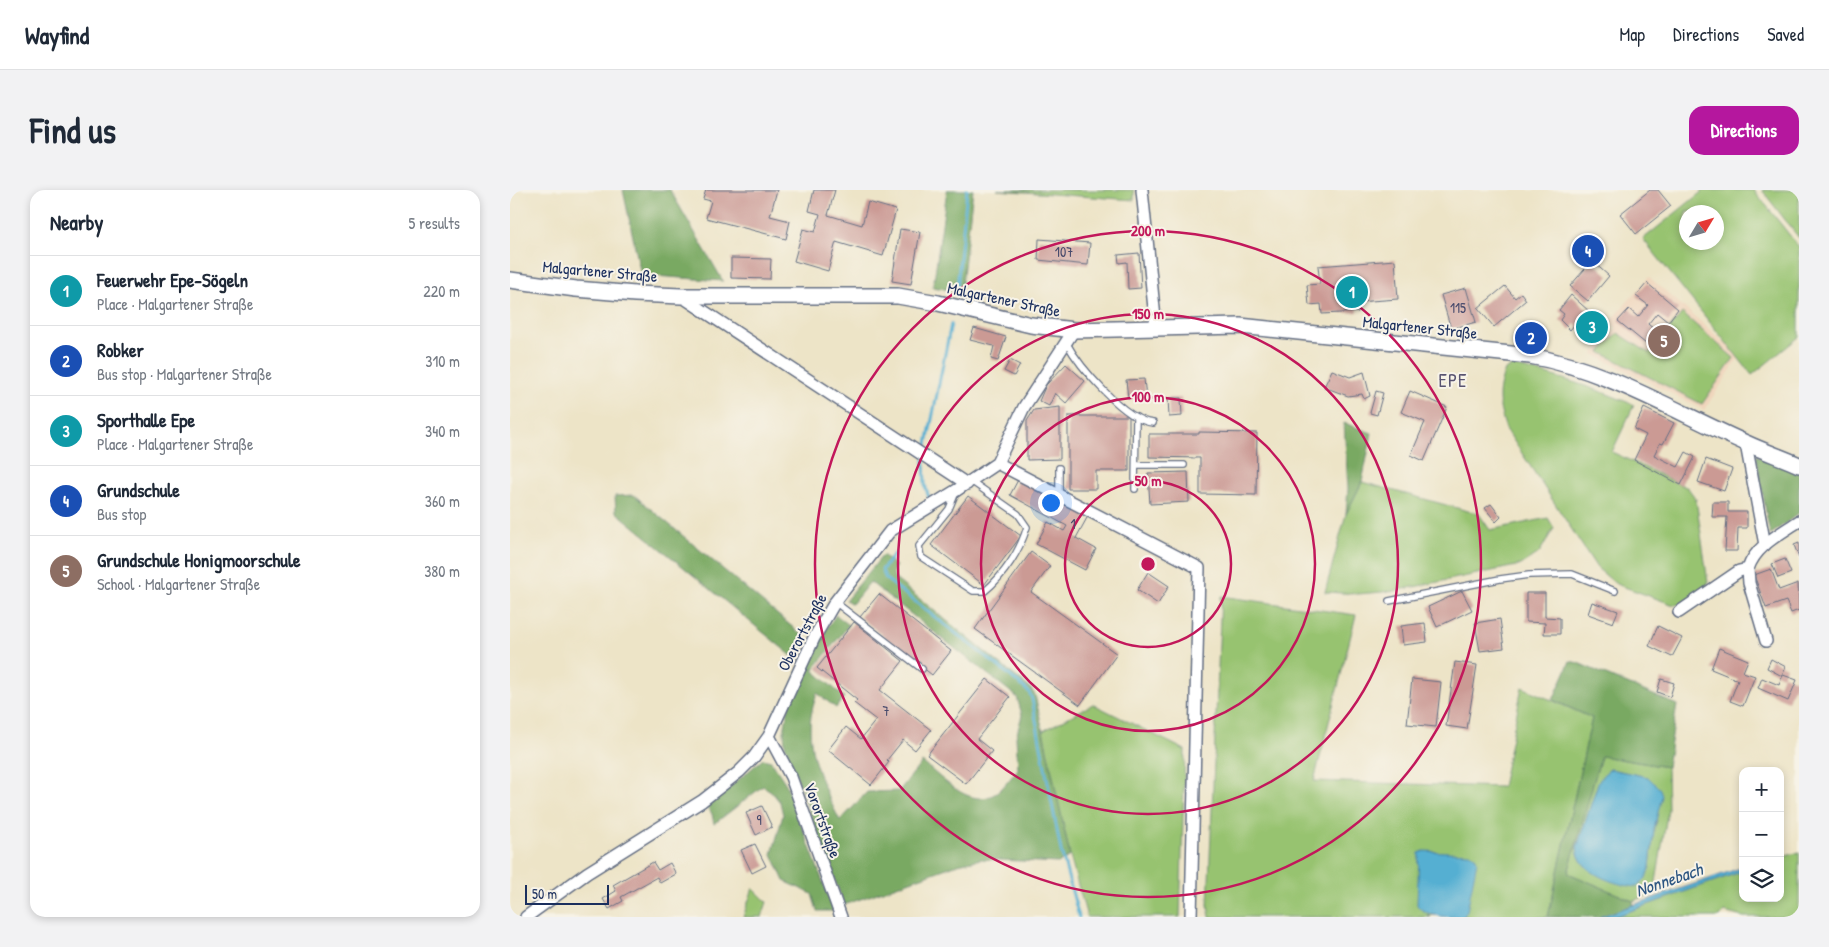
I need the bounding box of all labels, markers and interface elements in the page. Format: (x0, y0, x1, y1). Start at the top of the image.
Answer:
text: Wayfind (25, 19, 89, 51)
text: Map (1620, 22, 1645, 47)
text: Directions (1673, 22, 1739, 47)
text: Saved (1767, 22, 1804, 47)
button: Directions (1689, 106, 1799, 155)
text: Find us (30, 107, 116, 154)
north arrow (1679, 205, 1724, 250)
text: Nearby (50, 208, 103, 237)
text: 5 results (409, 212, 460, 234)
text: 200 m (1131, 220, 1165, 241)
pin: 4 (1572, 232, 1604, 270)
house number: 107 (1055, 242, 1073, 261)
street label: Malgartener Straße (542, 255, 659, 287)
text: Feuerwehr Epe-Sögeln (97, 267, 248, 293)
pin: 1 (1336, 273, 1368, 311)
street label: Malgartener Straße (945, 276, 1063, 322)
text: 1 (63, 280, 69, 302)
text: 220 m (423, 280, 460, 302)
text: Place · Malgartener Straße (97, 293, 253, 315)
house number: 115 (1450, 298, 1466, 317)
text: 150 m (1132, 303, 1164, 324)
pin: 3 (1576, 308, 1608, 346)
street label: Malgartener Straße (1362, 310, 1479, 344)
pin: 2 (1515, 319, 1547, 357)
pin: 5 (1648, 322, 1680, 360)
text: Robker (97, 337, 144, 363)
text: 2 (62, 350, 70, 372)
text: 310 m (425, 350, 460, 372)
text: Bus stop · Malgartener Straße (97, 363, 272, 385)
district label: EPE (1439, 367, 1467, 393)
text: 100 m (1132, 386, 1164, 407)
text: Sporthalle Epe (97, 407, 195, 433)
text: 3 (62, 420, 70, 442)
text: 340 m (425, 420, 460, 442)
text: Place · Malgartener Straße (97, 433, 253, 455)
text: 50 m (1135, 470, 1161, 491)
text: Grundschule (97, 477, 180, 503)
text: 4 (63, 490, 69, 512)
text: 360 m (425, 490, 460, 512)
your location (1038, 490, 1064, 516)
text: Bus stop (97, 503, 146, 525)
house number: 1 (1070, 514, 1076, 533)
text: Grundschule Honigmoorschule (97, 547, 301, 573)
centre of rings (1139, 555, 1157, 573)
text: 5 (63, 560, 69, 582)
text: 380 m (424, 560, 460, 582)
text: School · Malgartener Straße (97, 573, 260, 595)
street label: Oberortstraße (772, 589, 832, 675)
house number: 7 (883, 701, 890, 720)
map controls (1739, 767, 1784, 902)
button: + (1739, 767, 1784, 812)
street label: Vorortstraße (799, 779, 847, 861)
house number: 9 (756, 810, 762, 829)
button: − (1739, 812, 1784, 857)
water label: Nonnebach (1632, 856, 1707, 903)
button: layers (1739, 857, 1784, 902)
scale bar (525, 882, 609, 905)
text: 50 m (532, 884, 557, 903)

